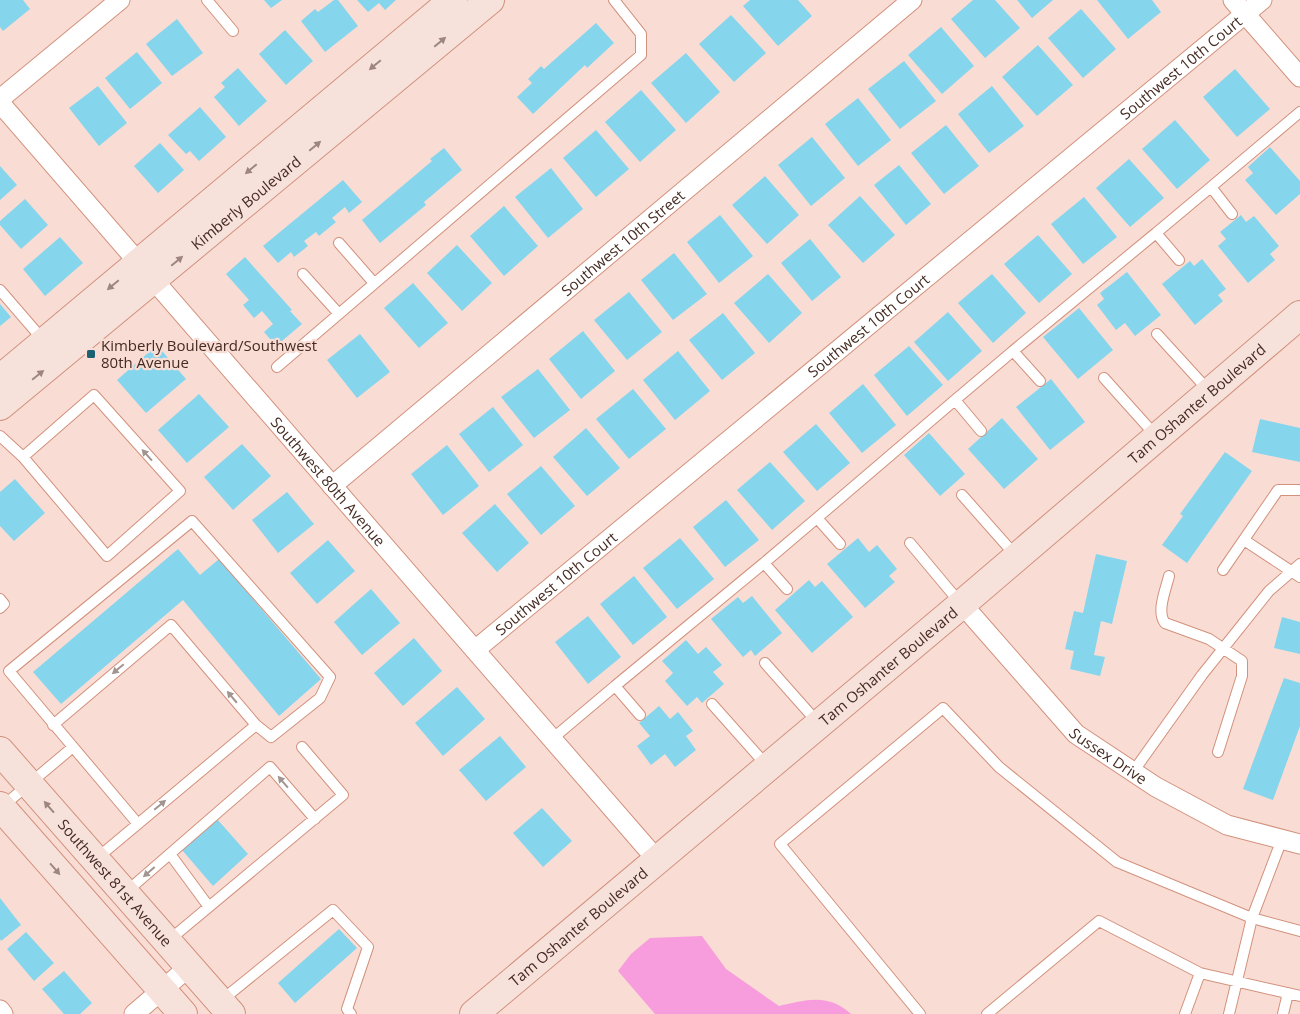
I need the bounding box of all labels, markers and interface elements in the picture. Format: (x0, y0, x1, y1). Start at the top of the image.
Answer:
street label: Southwest 10th Court (1115, 11, 1246, 124)
one-way arrow (433, 36, 446, 47)
one-way arrow (370, 59, 382, 71)
one-way arrow (309, 140, 322, 151)
street label: Kimberly Boulevard (186, 151, 305, 254)
one-way arrow (245, 164, 258, 175)
street label: Southwest 10th Street (557, 185, 688, 300)
one-way arrow (170, 256, 183, 267)
street label: Southwest 10th Court (803, 269, 933, 381)
one-way arrow (106, 279, 119, 290)
place label: Kimberly Boulevard/Southwest 80th Avenue (101, 335, 317, 372)
street label: Tam Oshanter Boulevard (1124, 339, 1270, 468)
marker: Kimberly Boulevard/Southwest 80th Avenue (85, 348, 97, 360)
one-way arrow (31, 370, 44, 381)
street label: Southwest 80th Avenue (267, 412, 390, 550)
one-way arrow (141, 449, 153, 461)
street label: Southwest 10th Court (491, 527, 621, 639)
street label: Tam Oshanter Boulevard (815, 602, 962, 730)
one-way arrow (112, 664, 125, 675)
one-way arrow (226, 690, 237, 703)
street label: Sussex Drive (1065, 723, 1151, 788)
one-way arrow (277, 777, 289, 789)
one-way arrow (153, 800, 166, 811)
one-way arrow (43, 801, 55, 813)
street label: Southwest 81st Avenue (54, 815, 177, 950)
one-way arrow (50, 863, 61, 876)
street label: Tam Oshanter Boulevard (505, 863, 652, 991)
one-way arrow (143, 867, 156, 878)

